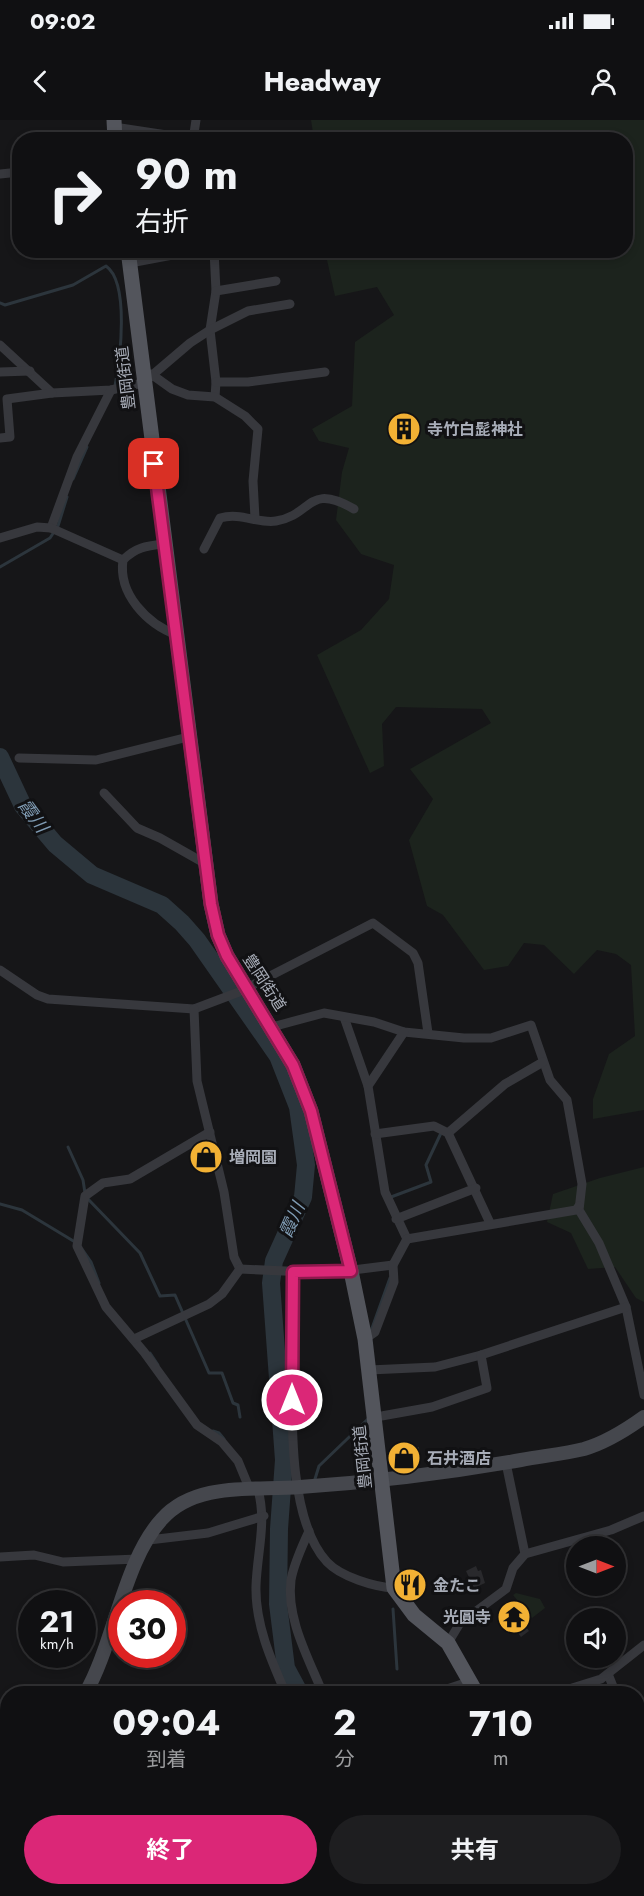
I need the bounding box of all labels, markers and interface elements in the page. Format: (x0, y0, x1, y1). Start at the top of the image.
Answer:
text: 09:02 (30, 5, 95, 37)
text: Headway (264, 62, 380, 101)
icon: back (24, 65, 57, 98)
icon: person (587, 65, 620, 98)
text: 90 m (135, 144, 238, 205)
icon: right (36, 156, 114, 234)
text: 右折 (135, 202, 189, 241)
street label: 豊岡街道 (110, 345, 141, 411)
building icon: 寺竹白髭神社 (386, 411, 422, 447)
place label: 寺竹白髭神社 (427, 418, 523, 441)
pin (128, 438, 179, 489)
icon: arrive (137, 447, 170, 480)
water label: 霞川 (12, 794, 55, 840)
street label: 豊岡街道 (238, 949, 292, 1015)
shop icon: 増岡園 (188, 1139, 224, 1175)
place label: 増岡園 (229, 1146, 277, 1169)
water label: 霞川 (273, 1196, 312, 1242)
position arrow (260, 1368, 324, 1432)
street label: 豊岡街道 (348, 1424, 377, 1490)
shop icon: 石井酒店 (386, 1440, 422, 1476)
place label: 石井酒店 (427, 1447, 491, 1470)
north arrow (566, 1536, 626, 1596)
map controls (566, 1536, 626, 1668)
restaurant icon: 金たこ (392, 1567, 428, 1603)
place label: 金たこ (433, 1574, 481, 1597)
speed limit sign: 30 (108, 1590, 186, 1668)
temple icon: 光圓寺 (496, 1599, 532, 1635)
text: 21 (40, 1600, 74, 1643)
place label: 光圓寺 (443, 1606, 491, 1629)
button: sound (566, 1608, 626, 1668)
text: km/h (40, 1633, 74, 1655)
text: 09:04 (112, 1696, 221, 1748)
text: 2 (333, 1696, 357, 1748)
text: 710 (469, 1697, 533, 1749)
text: m (493, 1744, 509, 1773)
text: 到着 (146, 1745, 186, 1774)
text: 分 (335, 1745, 355, 1774)
button: 終了 (24, 1815, 317, 1884)
button: 共有 (329, 1815, 621, 1884)

